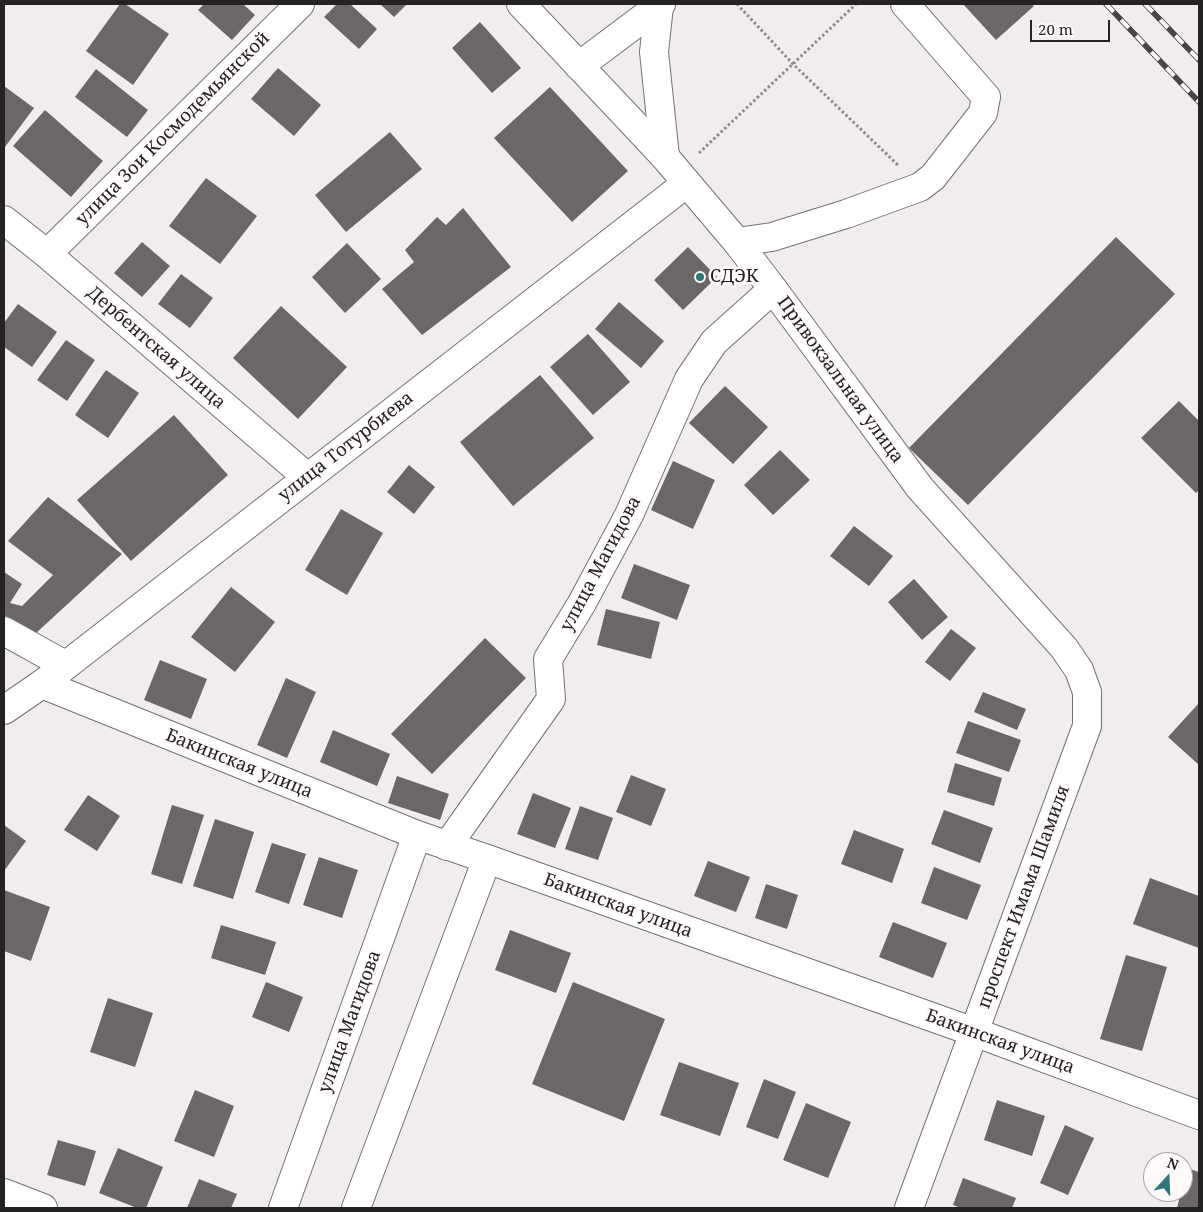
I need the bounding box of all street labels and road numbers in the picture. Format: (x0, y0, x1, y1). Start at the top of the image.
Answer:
street label: улица Зои Космодемьянской (72, 28, 274, 230)
street label: Дербентская улица (82, 282, 230, 414)
street label: Привокзальная улица (772, 292, 908, 468)
street label: улица Тотурбиева (274, 388, 418, 506)
street label: улица Магидова (556, 493, 646, 635)
street label: Бакинская улица (162, 725, 316, 803)
street label: проспект Имама Шамиля (973, 782, 1075, 1012)
street label: Бакинская улица (541, 869, 695, 943)
street label: улица Магидова (314, 948, 386, 1096)
street label: Бакинская улица (923, 1005, 1077, 1079)

